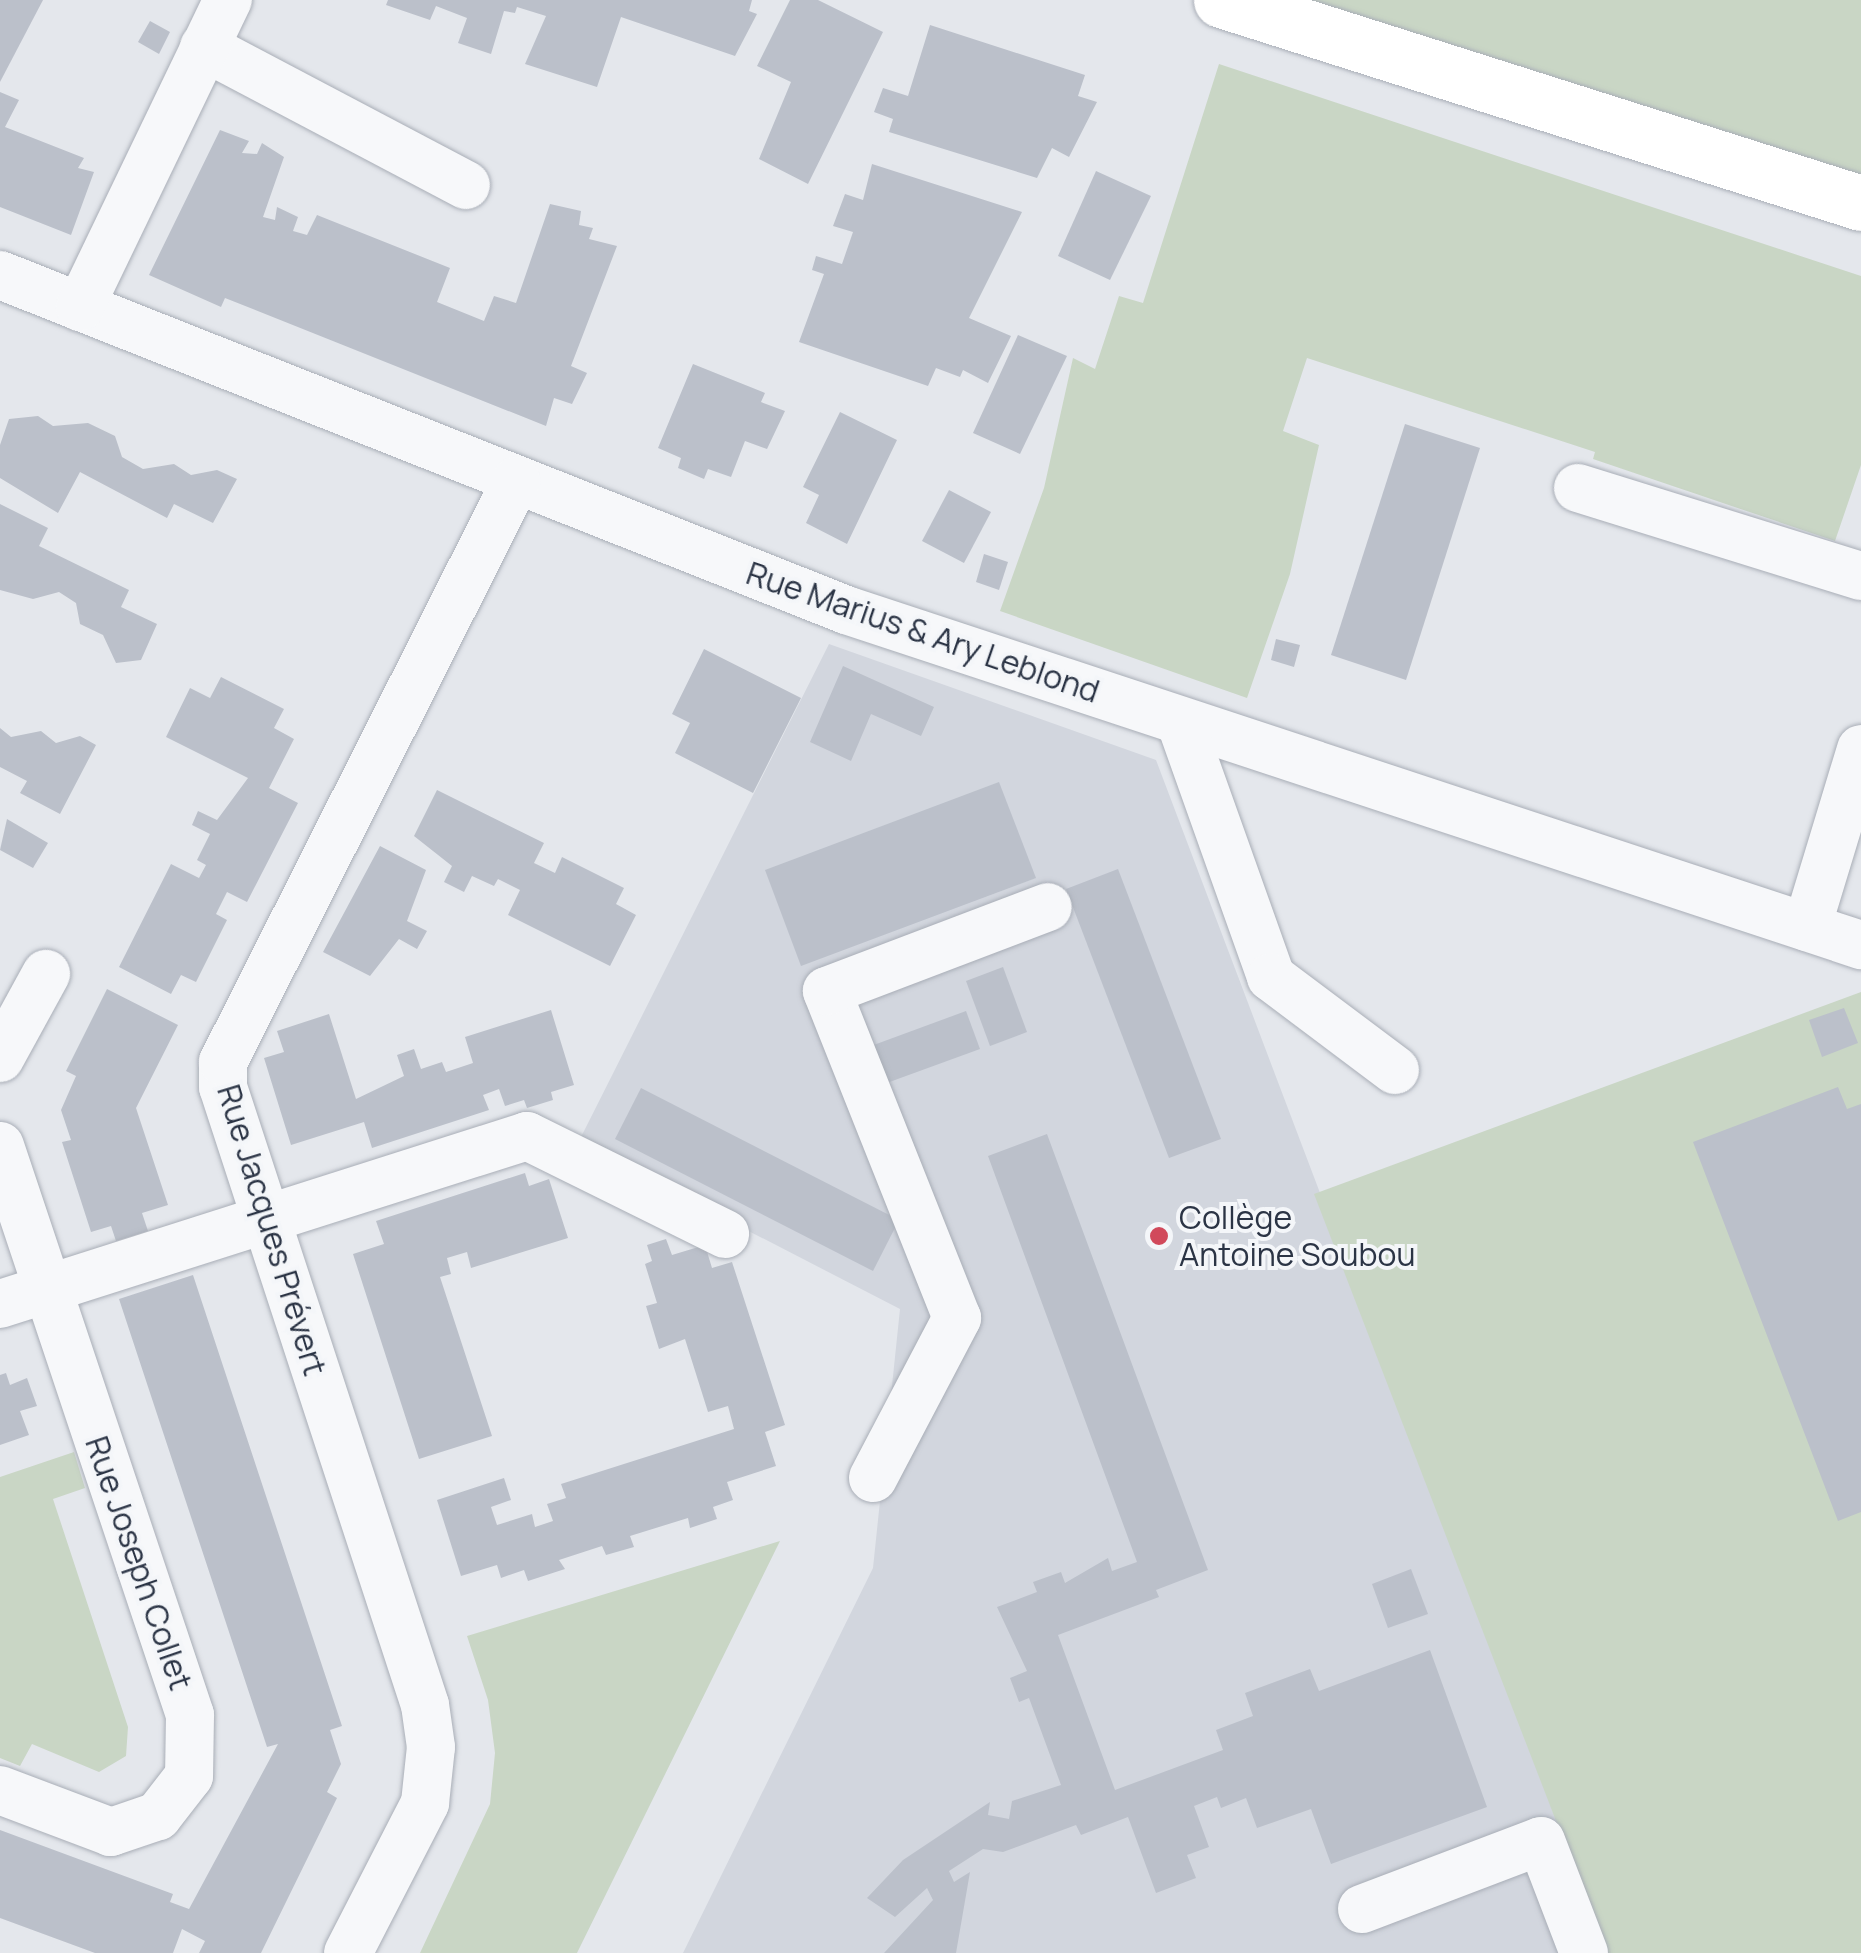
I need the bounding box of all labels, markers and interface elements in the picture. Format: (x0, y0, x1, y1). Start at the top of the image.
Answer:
street label: Rue Marius & Ary Leblond (742, 554, 1104, 710)
street label: Rue Jacques Prévert (209, 1080, 335, 1380)
place label: Collège Antoine Soubou (1179, 1199, 1415, 1274)
marker: Collège Antoine Soubou (1148, 1225, 1170, 1247)
street label: Rue Joseph Collet (78, 1431, 200, 1695)

